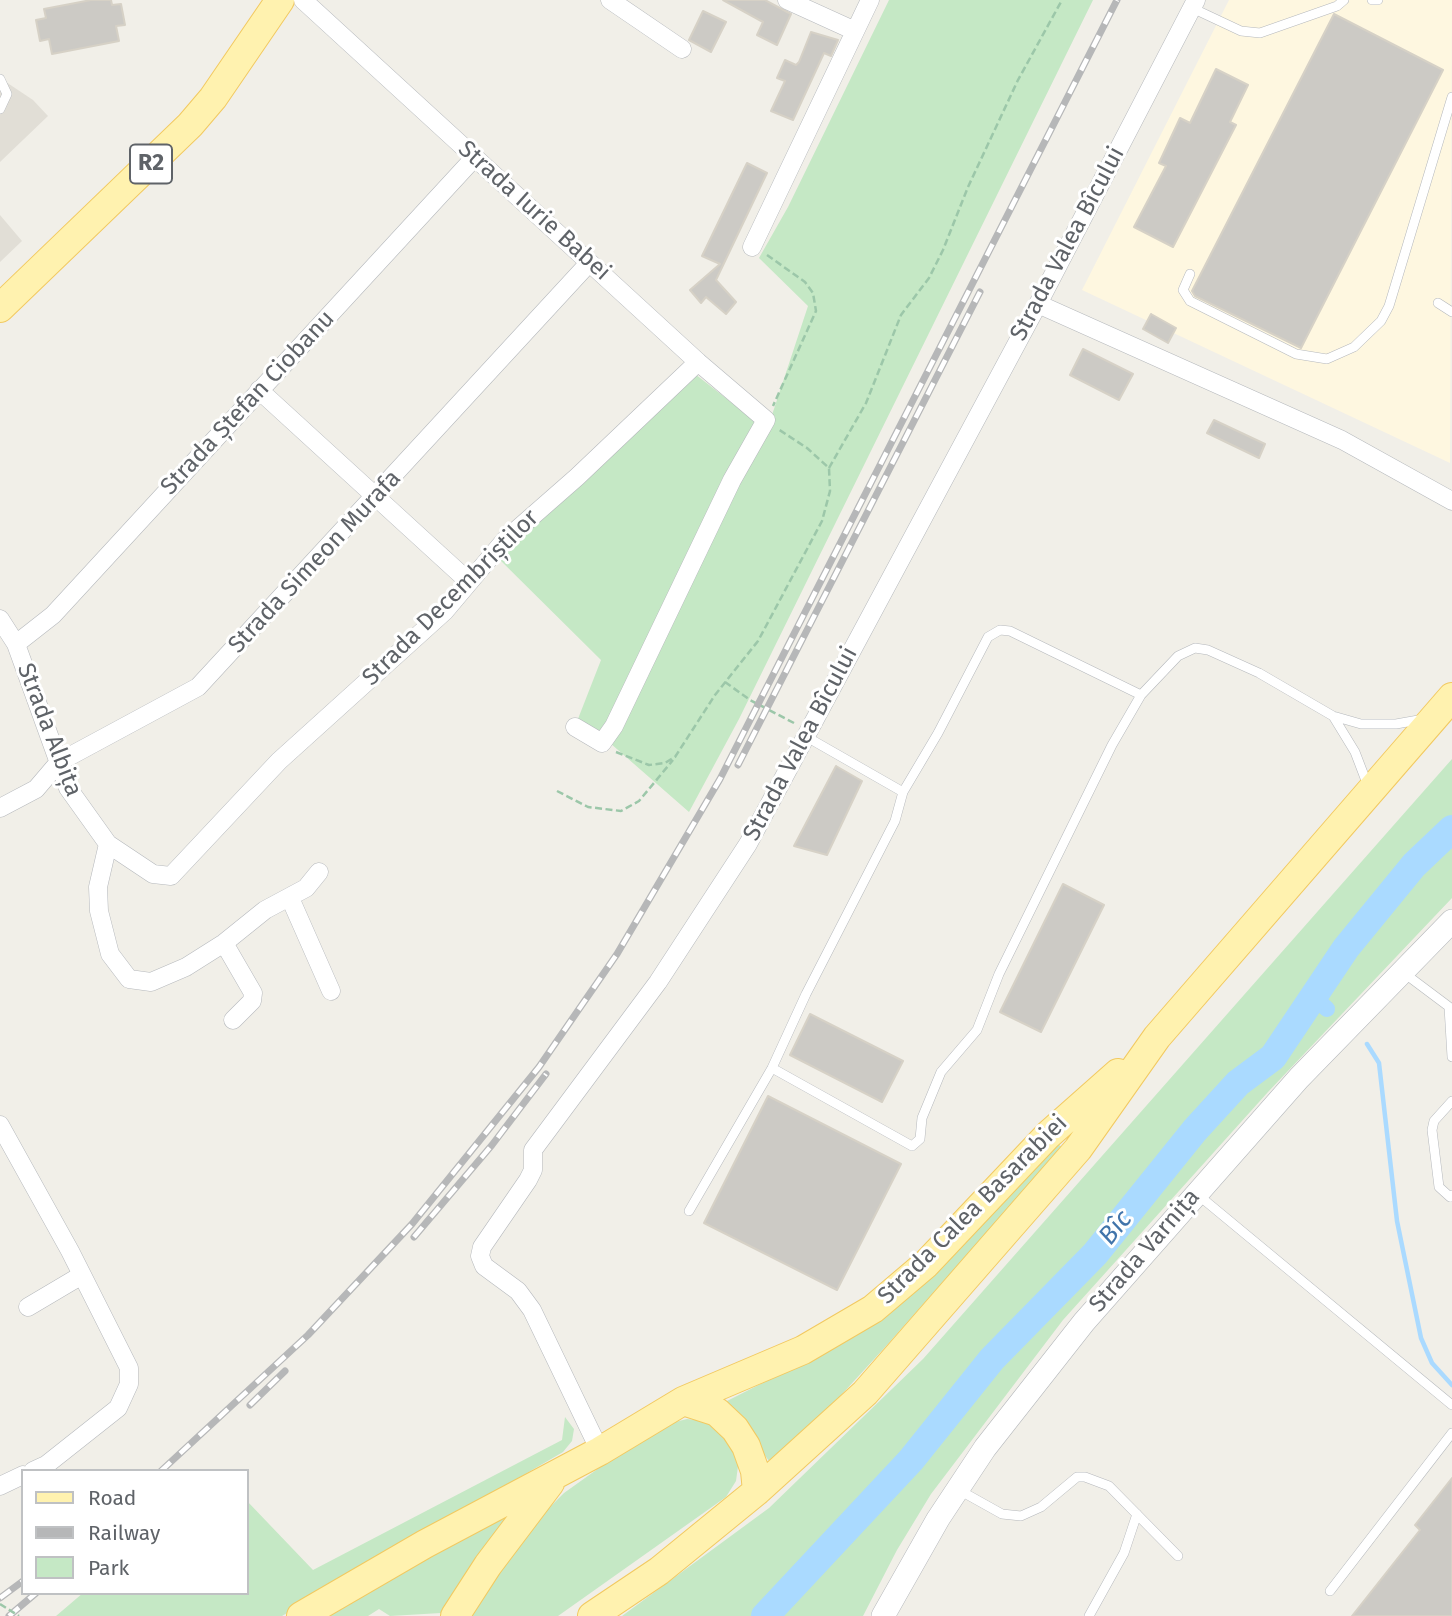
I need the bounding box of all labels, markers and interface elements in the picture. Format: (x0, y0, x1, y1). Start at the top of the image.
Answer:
street label: Strada Iurie Babei (452, 135, 616, 287)
street label: Strada Valea Bîcului (1005, 142, 1131, 346)
road number: R2 (130, 144, 172, 183)
street label: Strada Ștefan Ciobanu (155, 305, 341, 501)
street label: Strada Simeon Murafa (223, 465, 407, 659)
street label: Strada Decembriștilor (357, 504, 545, 692)
street label: Strada Valea Bîcului (738, 642, 864, 846)
street label: Strada Albița (10, 659, 88, 801)
street label: Strada Calea Basarabiei (872, 1109, 1074, 1311)
street label: Strada Varnița (1084, 1183, 1206, 1319)
water label: Bîc (1093, 1205, 1139, 1251)
legend (21, 1469, 248, 1595)
text: Road (88, 1485, 136, 1511)
text: Railway (88, 1520, 160, 1546)
text: Park (88, 1555, 129, 1581)

